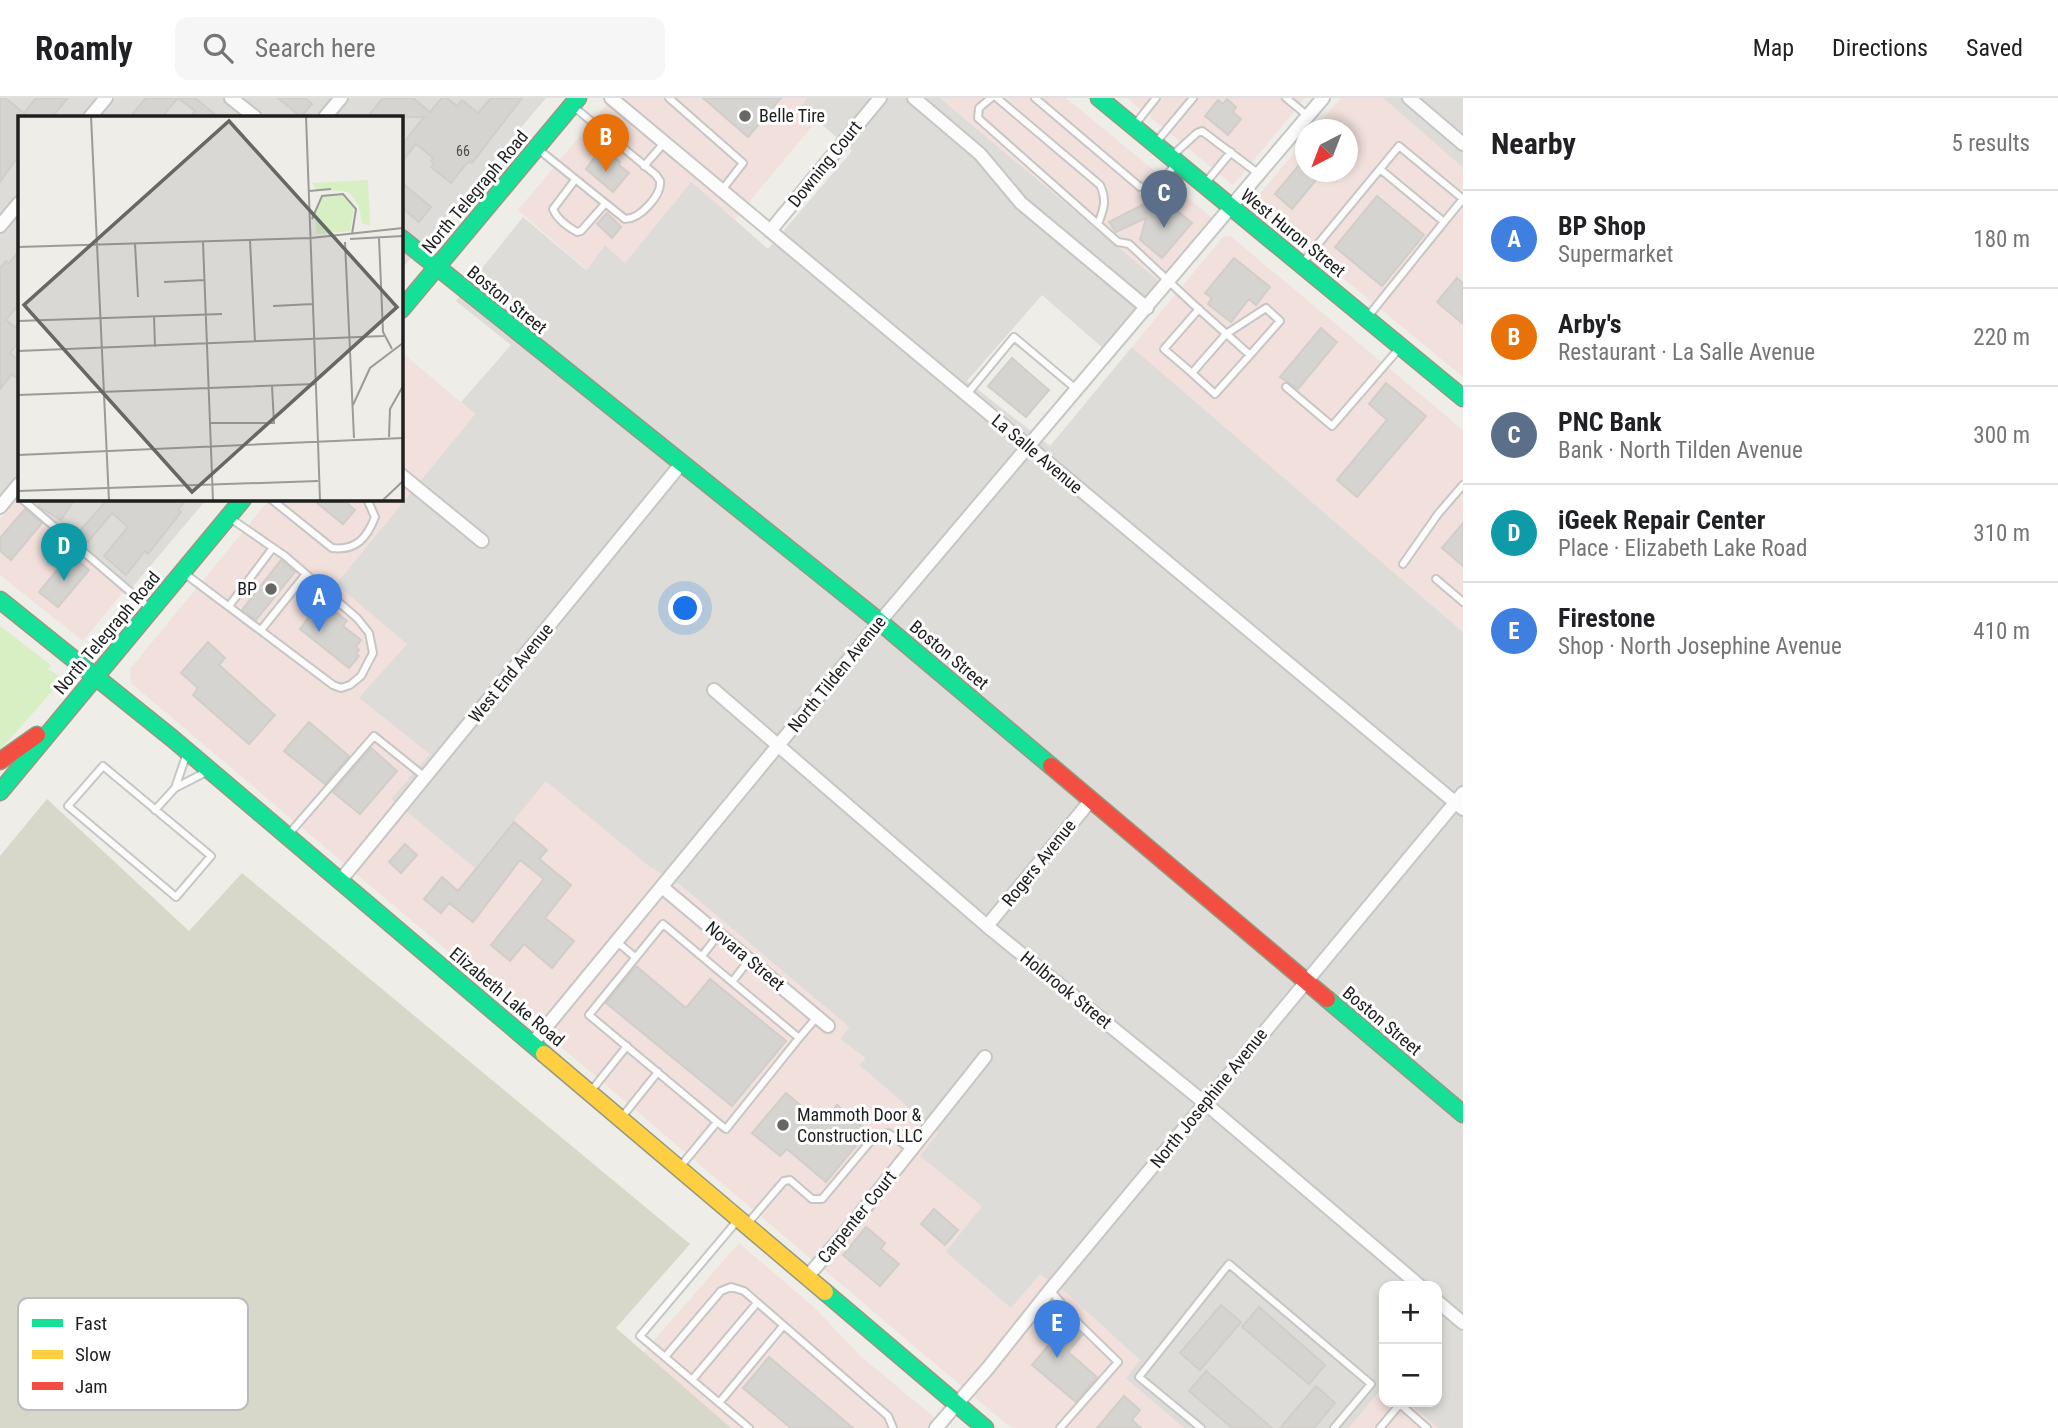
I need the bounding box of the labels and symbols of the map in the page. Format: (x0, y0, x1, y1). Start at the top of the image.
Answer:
place label: Belle Tire (759, 105, 825, 126)
marker: Belle Tire (737, 108, 753, 124)
pin: B (583, 114, 629, 172)
inset map (18, 116, 402, 500)
street label: Downing Court (783, 116, 866, 211)
north arrow (1295, 119, 1358, 182)
street label: North Telegraph Road (417, 126, 532, 257)
house number: 66 (456, 143, 470, 159)
pin: C (1141, 170, 1187, 228)
street label: West Huron Street (1237, 184, 1350, 281)
street label: Boston Street (463, 261, 551, 338)
street label: La Salle Avenue (988, 410, 1087, 498)
pin: D (41, 523, 87, 581)
street label: North Telegraph Road (49, 567, 164, 698)
pin: A (296, 574, 342, 632)
place label: BP (237, 578, 257, 599)
marker: BP (263, 581, 279, 597)
your location (668, 591, 702, 625)
street label: North Tilden Avenue (783, 611, 890, 736)
street label: Boston Street (906, 616, 993, 694)
street label: West End Avenue (464, 619, 557, 727)
street label: Rogers Avenue (997, 815, 1080, 910)
street label: Novara Street (702, 917, 789, 995)
street label: Elizabeth Lake Road (446, 943, 569, 1051)
street label: Holbrook Street (1017, 947, 1116, 1033)
street label: Boston Street (1339, 982, 1426, 1060)
street label: North Josephine Avenue (1146, 1024, 1271, 1172)
place label: Mammoth Door & Construction, LLC (797, 1104, 923, 1146)
marker: Mammoth Door & Construction, LLC (775, 1117, 791, 1133)
street label: Carpenter Court (813, 1166, 900, 1267)
legend (18, 1298, 248, 1410)
pin: E (1034, 1300, 1080, 1358)
text: Fast (75, 1312, 107, 1335)
text: Slow (75, 1343, 111, 1366)
text: Jam (75, 1375, 108, 1398)

